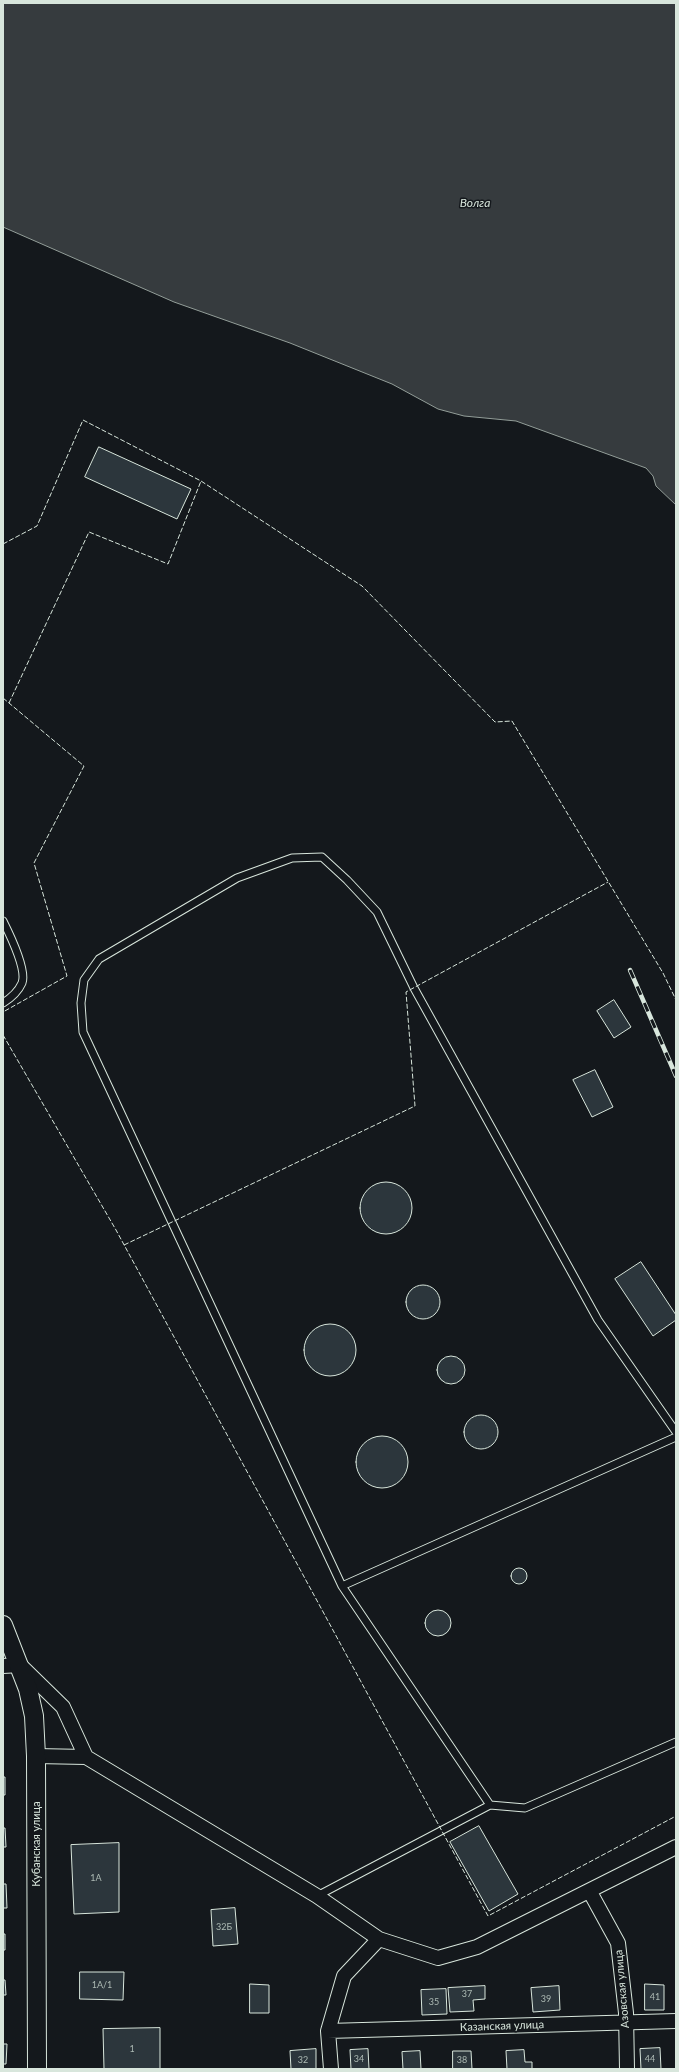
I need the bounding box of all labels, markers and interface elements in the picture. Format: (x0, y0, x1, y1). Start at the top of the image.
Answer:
water label: Волга (460, 196, 490, 210)
street label: Кубанская улица (29, 1801, 43, 1887)
house number: 1А (90, 1873, 102, 1883)
house number: 32Б (216, 1922, 232, 1932)
street label: Азовская улица (612, 1949, 632, 2029)
house number: 1А/1 (92, 1980, 112, 1990)
house number: 37 (462, 1989, 472, 1999)
house number: 41 (650, 1992, 660, 2002)
house number: 39 (541, 1994, 551, 2004)
house number: 35 (429, 1997, 439, 2007)
street label: Казанская улица (460, 2018, 544, 2034)
house number: 1 (129, 2044, 135, 2054)
house number: 34 (354, 2054, 364, 2064)
house number: 44 (645, 2054, 655, 2064)
house number: 32 (298, 2055, 308, 2065)
house number: 38 (457, 2055, 467, 2065)

